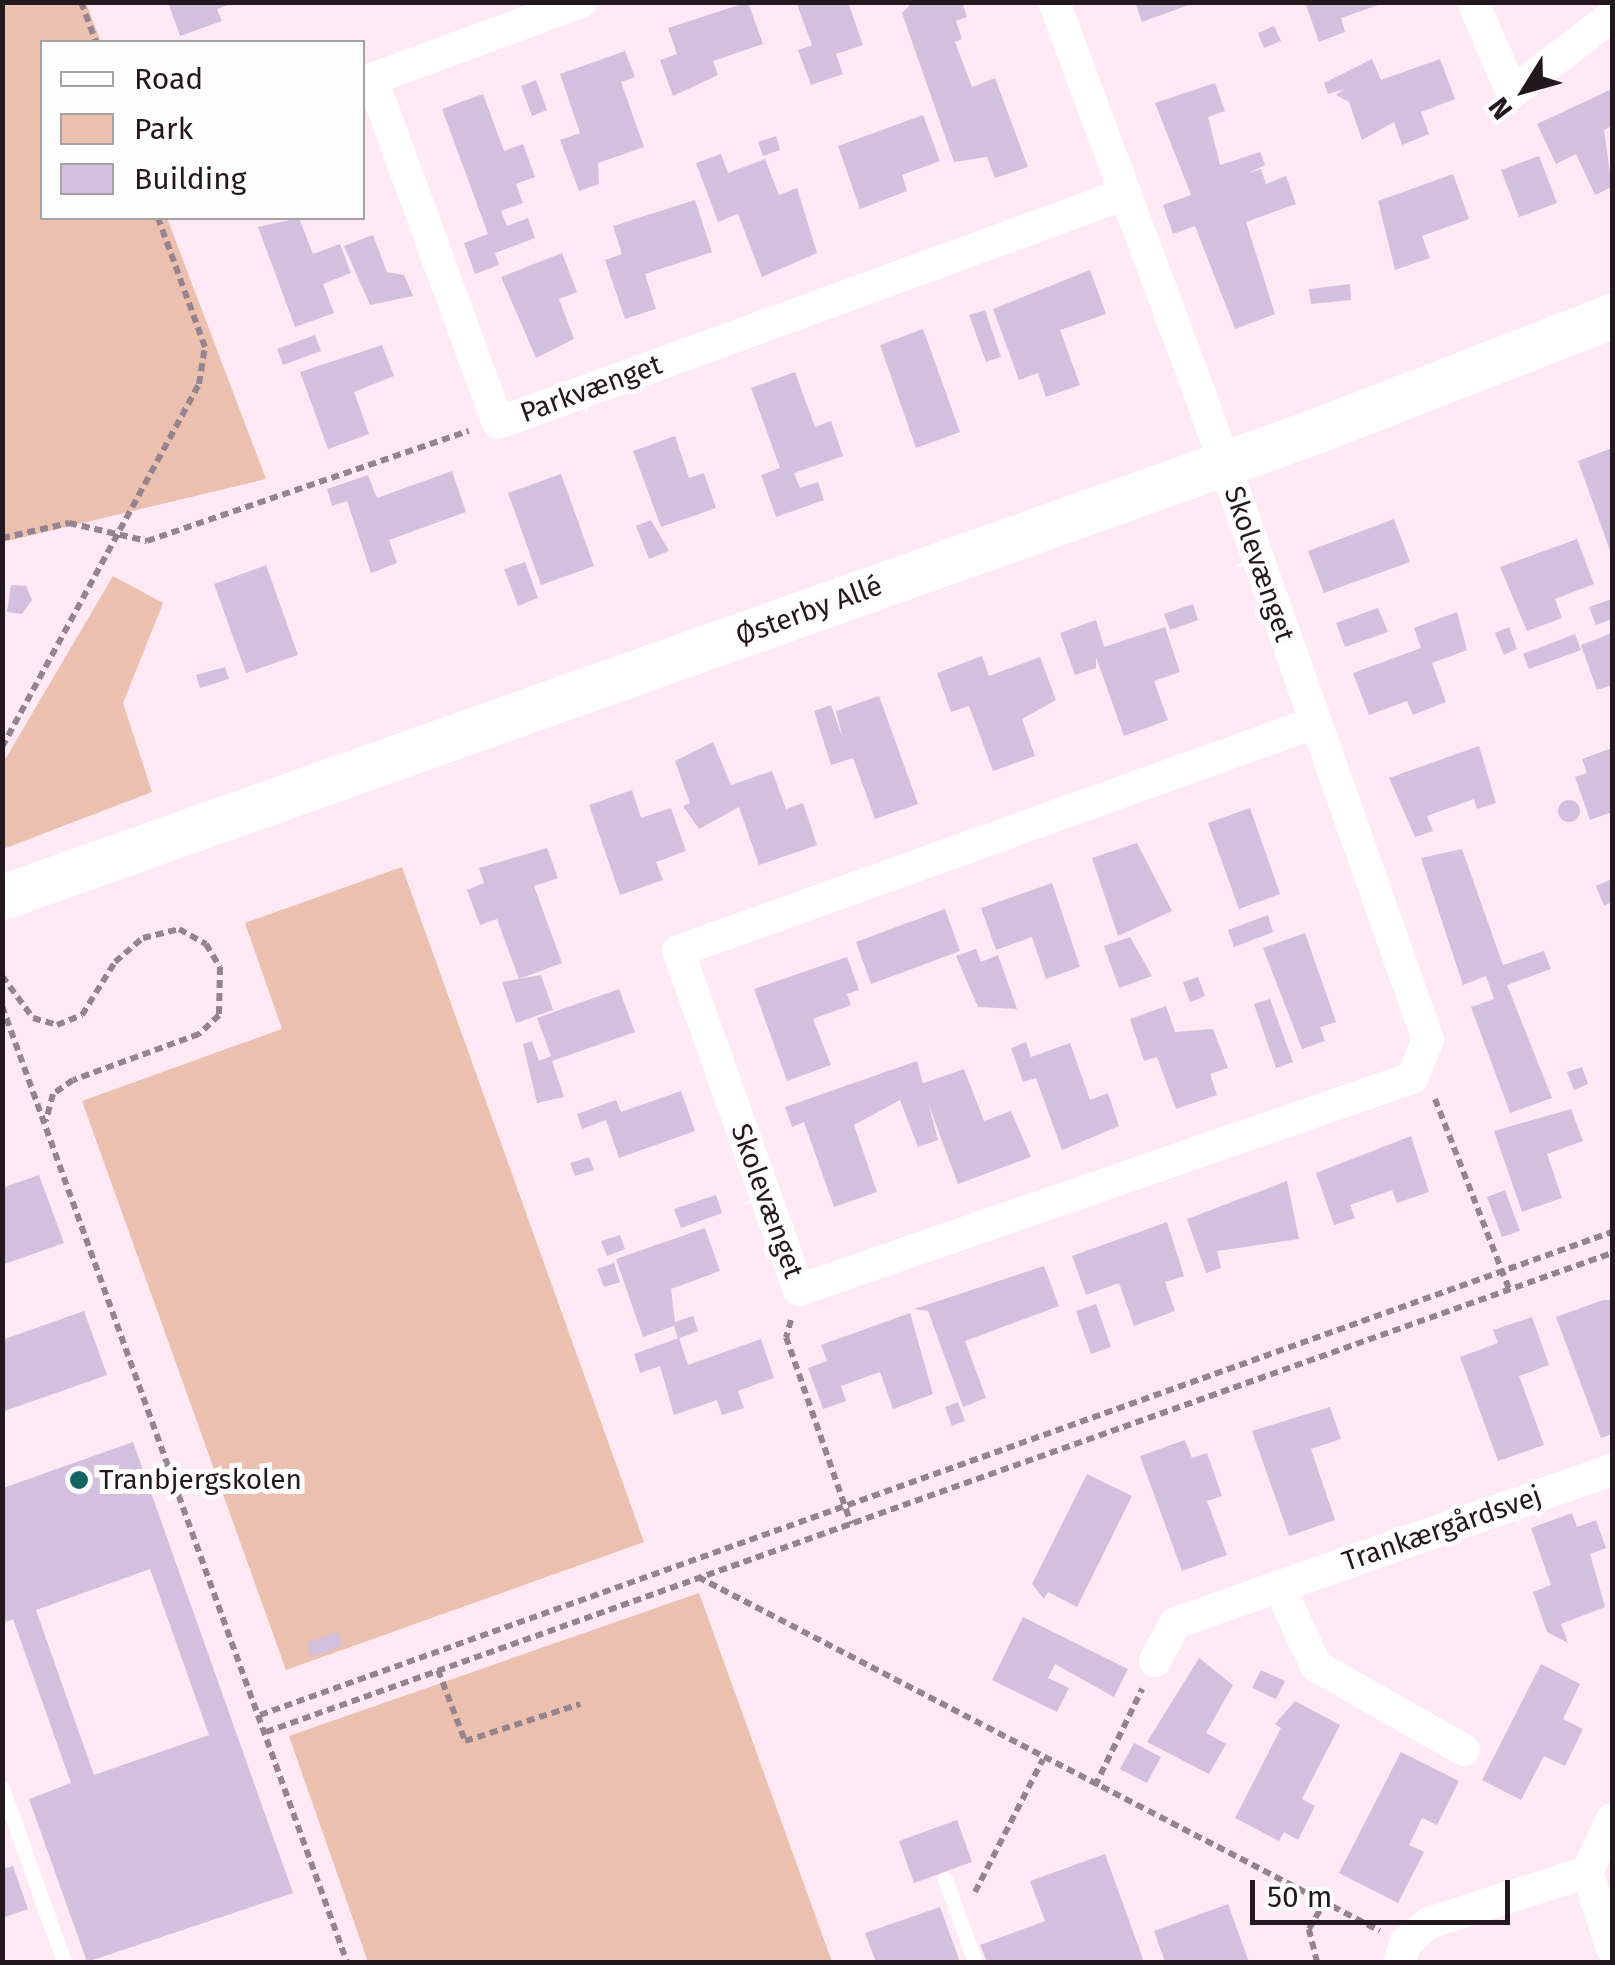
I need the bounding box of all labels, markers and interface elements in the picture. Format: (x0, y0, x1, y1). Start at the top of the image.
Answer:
legend (40, 40, 365, 220)
north arrow (1475, 40, 1575, 140)
text: Road (134, 61, 203, 97)
text: N (1482, 91, 1519, 126)
text: Park (134, 111, 193, 147)
text: Building (134, 161, 246, 197)
street label: Parkvænget (516, 348, 666, 430)
street label: Skolevænget (1217, 482, 1301, 646)
street label: Østerby Allé (731, 569, 887, 653)
street label: Skolevænget (724, 1119, 810, 1283)
place label: Tranbjergskolen (99, 1463, 302, 1497)
marker: Tranbjergskolen (68, 1469, 90, 1491)
street label: Trankærgårdsvej (1338, 1479, 1546, 1579)
scale bar (1255, 1860, 1515, 1922)
text: 50 m (1267, 1879, 1332, 1915)

